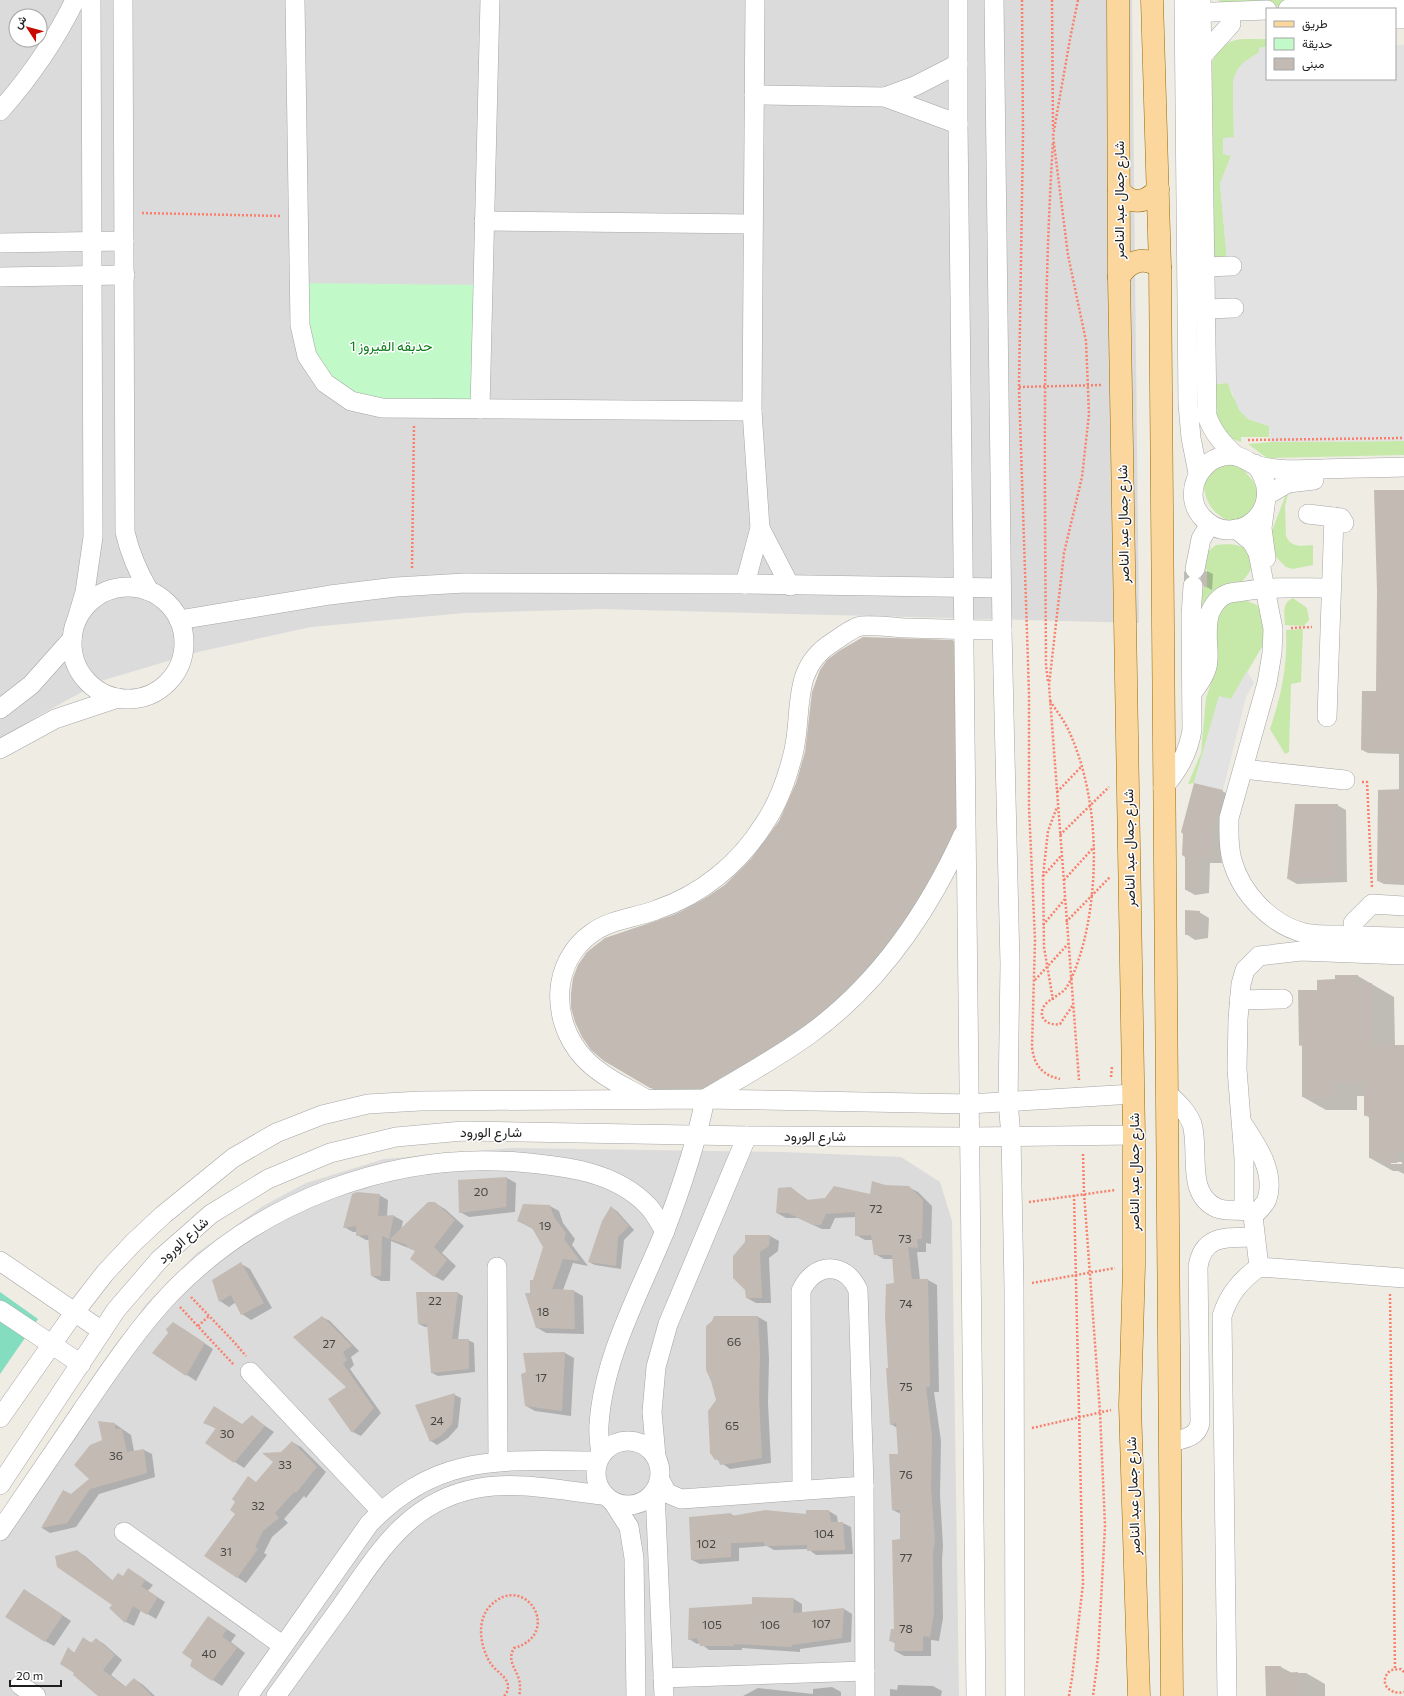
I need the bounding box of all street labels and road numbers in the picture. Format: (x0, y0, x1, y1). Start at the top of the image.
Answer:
street label: شارع جمال عبد الناصر (1110, 141, 1130, 260)
street label: شارع جمال عبد الناصر (1113, 465, 1135, 584)
street label: شارع جمال عبد الناصر (1119, 789, 1141, 908)
street label: شارع جمال عبد الناصر (1125, 1113, 1145, 1232)
street label: شارع الورود (460, 1123, 522, 1143)
street label: شارع الورود (784, 1127, 846, 1147)
street label: شارع الورود (154, 1213, 213, 1269)
street label: شارع جمال عبد الناصر (1122, 1436, 1146, 1557)

